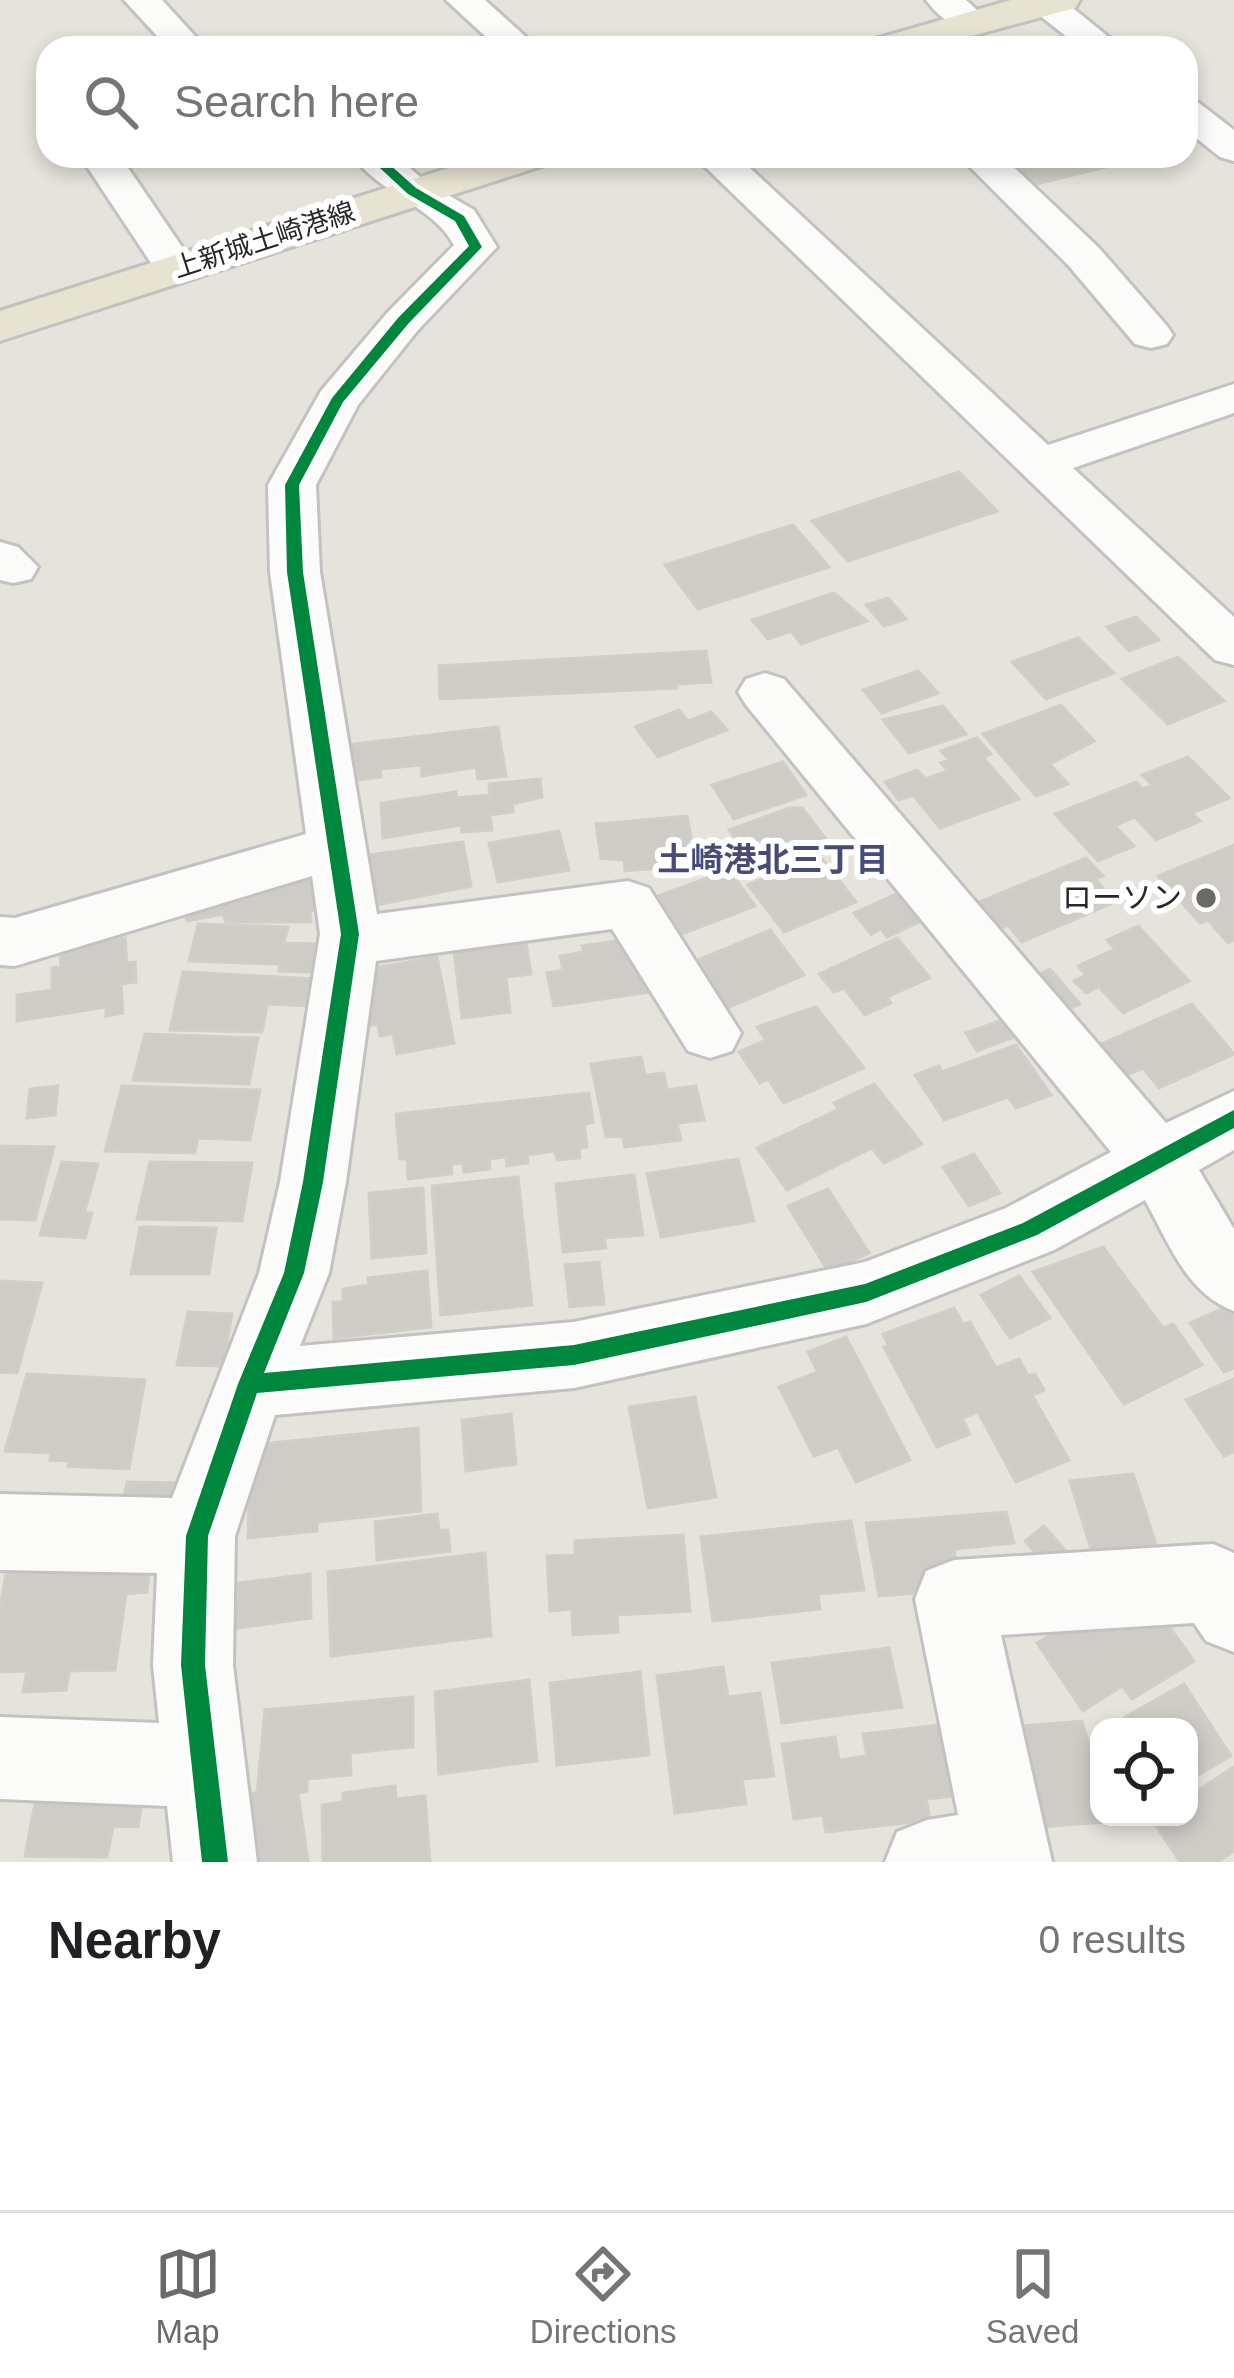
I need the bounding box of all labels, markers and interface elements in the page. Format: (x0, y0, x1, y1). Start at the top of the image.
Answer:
search box (36, 36, 1198, 168)
icon: search (78, 69, 144, 135)
text: Search here (174, 76, 419, 127)
street label: 上新城土崎港線 (169, 197, 359, 283)
district label: 土崎港北三丁目 (658, 841, 889, 878)
place label: ローソン (1062, 881, 1182, 914)
marker: ローソン (1193, 885, 1219, 911)
map controls (1090, 1718, 1198, 1826)
button: locate (1090, 1718, 1198, 1826)
text: Nearby (48, 1912, 221, 1969)
text: 0 results (1039, 1918, 1186, 1961)
tab: Map (155, 2241, 221, 2351)
tab: Directions (530, 2241, 677, 2351)
tab: Saved (986, 2241, 1079, 2351)

